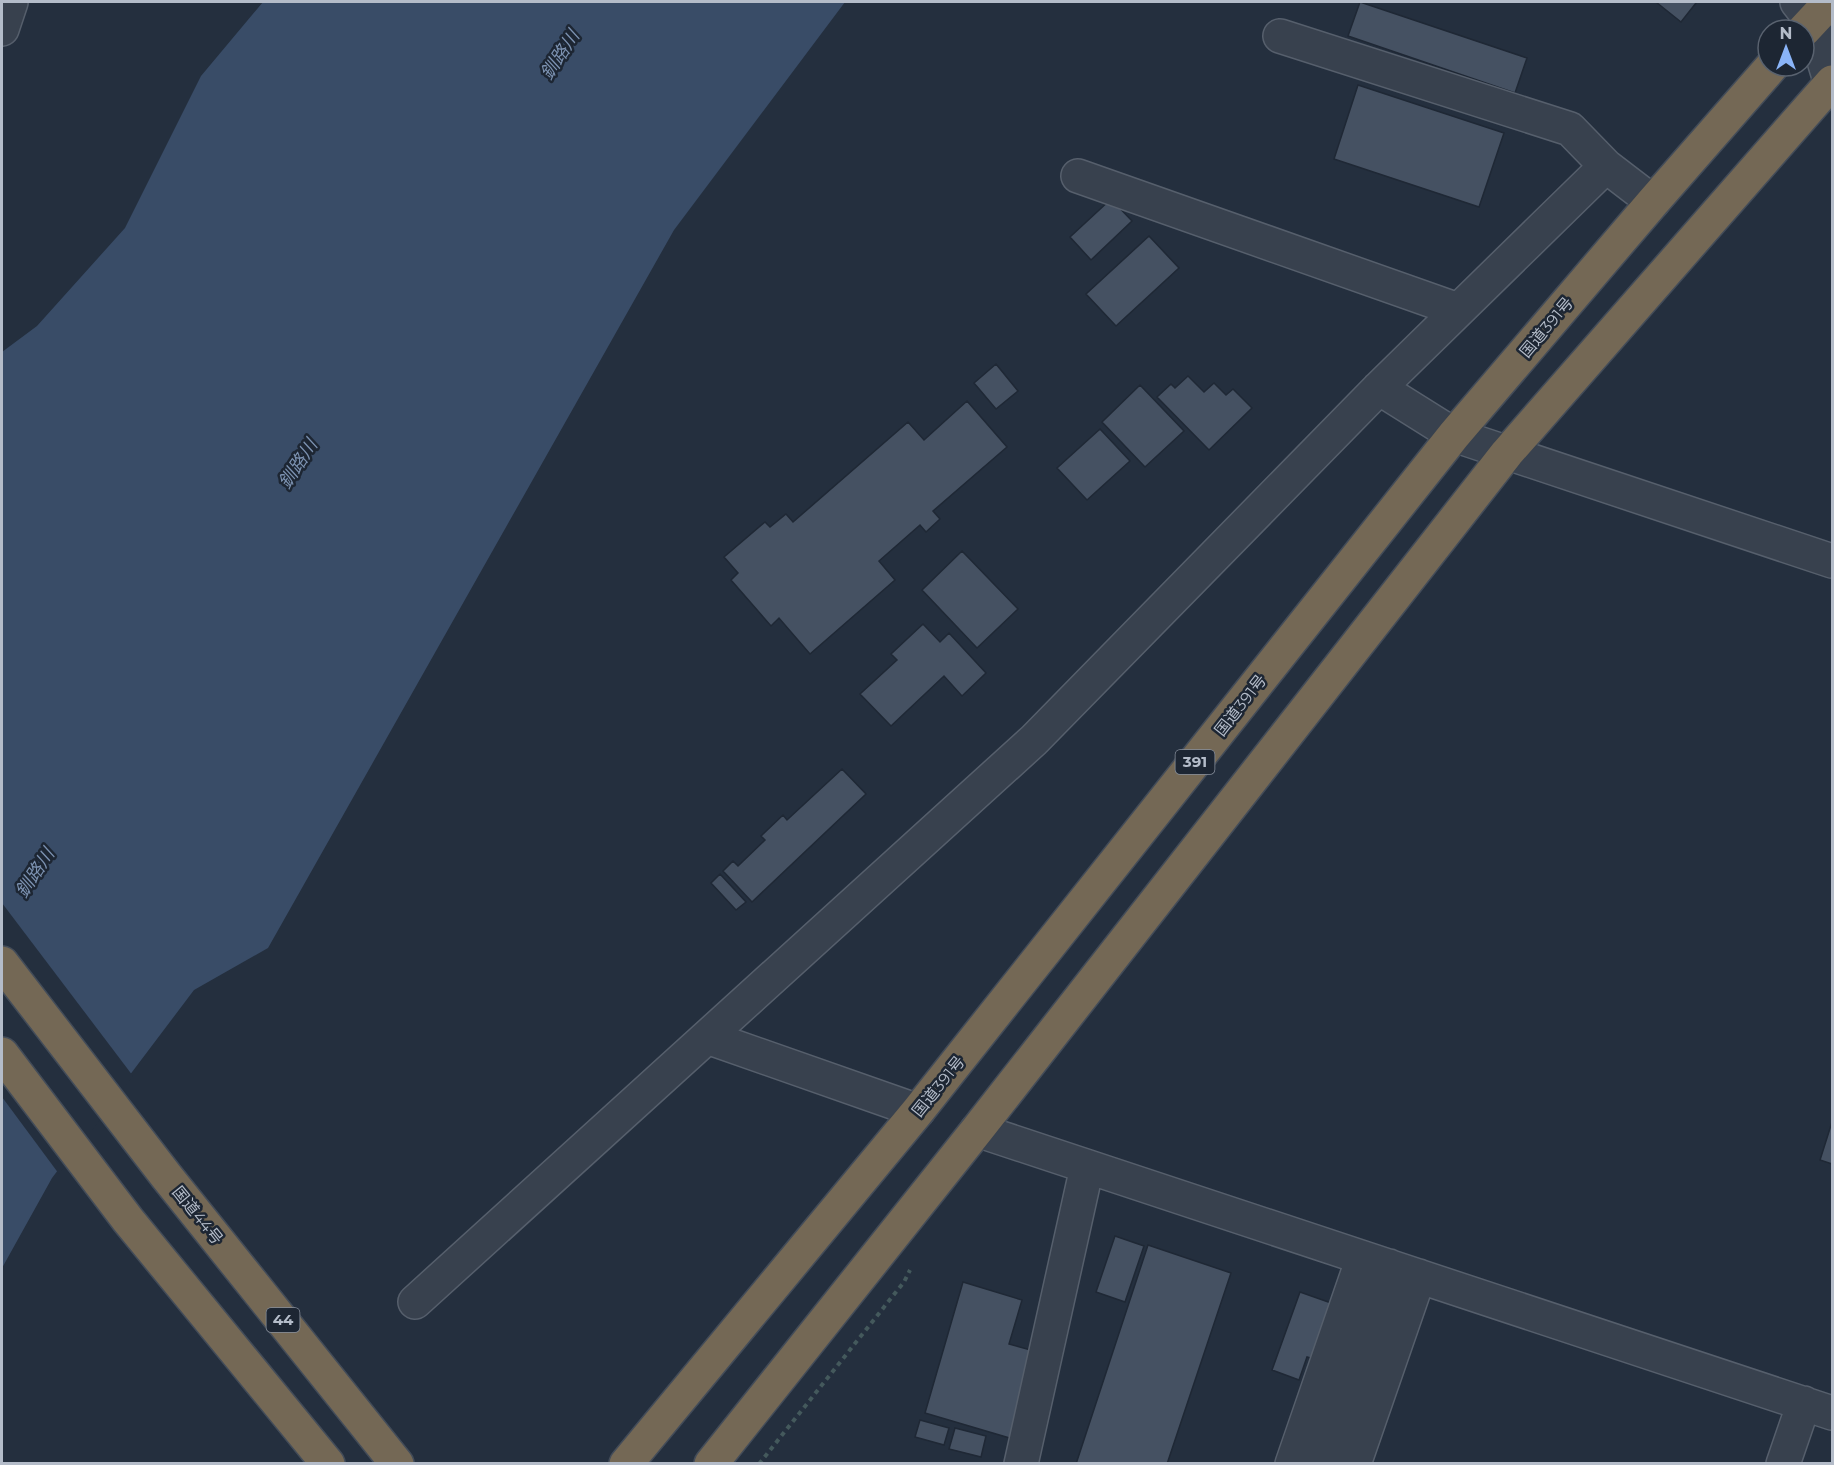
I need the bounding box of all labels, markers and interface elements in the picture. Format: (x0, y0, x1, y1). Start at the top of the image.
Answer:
north arrow (1756, 18, 1816, 78)
text: N (1780, 24, 1792, 43)
water label: 釧路川 (536, 25, 585, 84)
street label: 国道391号 (1516, 293, 1577, 361)
water label: 釧路川 (274, 434, 323, 493)
street label: 国道391号 (1211, 671, 1270, 740)
road number: 391 (1176, 750, 1214, 774)
water label: 釧路川 (11, 843, 60, 902)
street label: 国道391号 (908, 1052, 969, 1120)
street label: 国道44号 (168, 1182, 227, 1248)
road number: 44 (266, 1308, 300, 1332)

